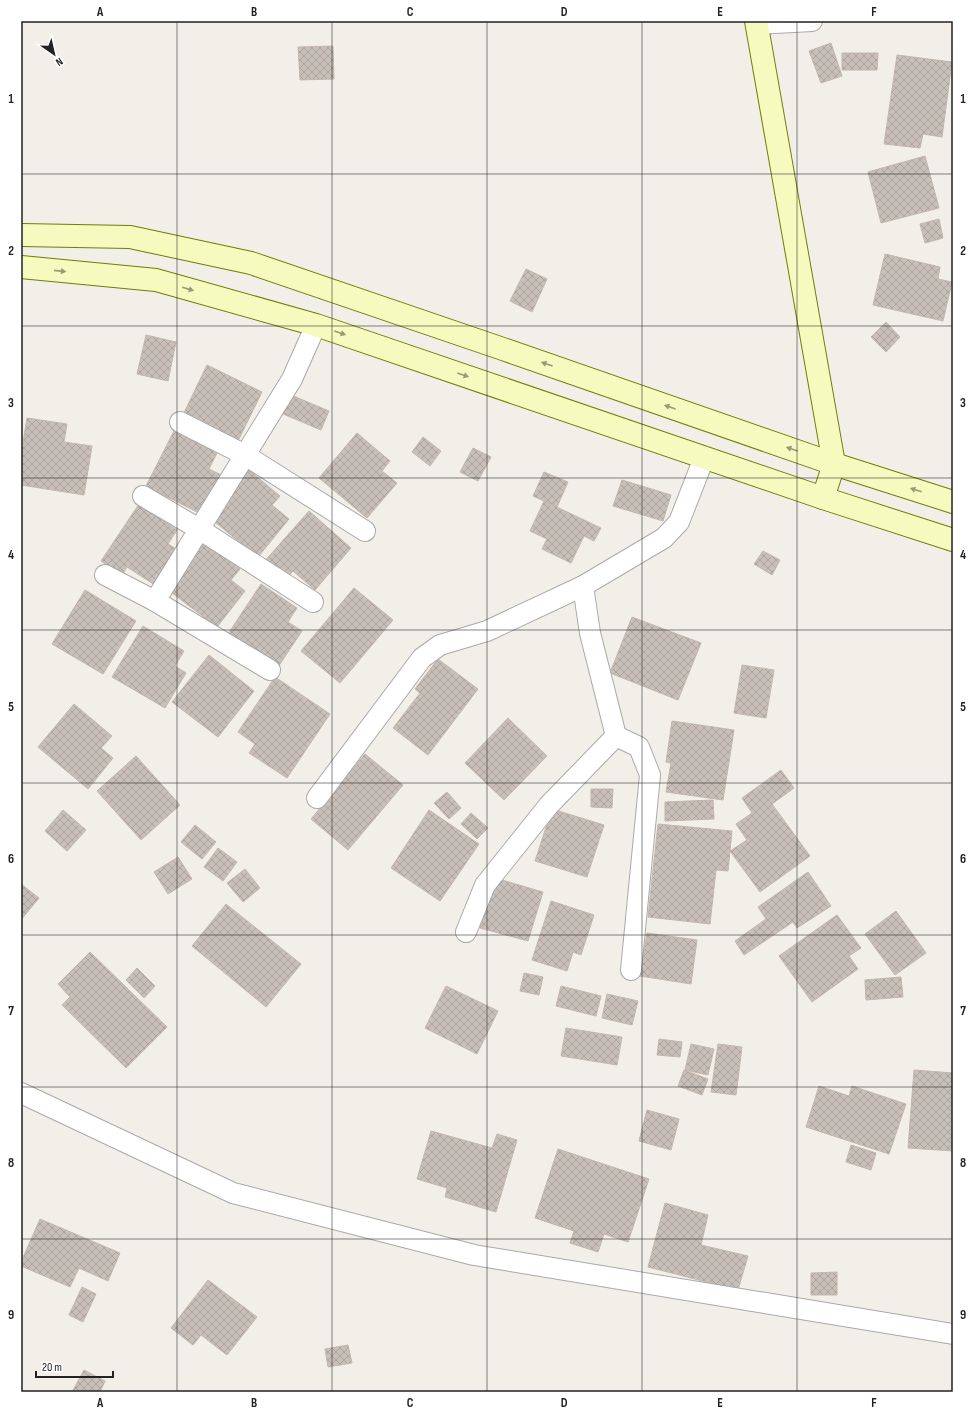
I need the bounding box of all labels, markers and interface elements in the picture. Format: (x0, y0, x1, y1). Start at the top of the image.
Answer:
text: A (96, 4, 104, 20)
text: B (251, 4, 257, 20)
text: C (407, 4, 414, 20)
text: D (561, 4, 568, 20)
text: E (717, 4, 723, 20)
text: F (871, 4, 877, 20)
north arrow (34, 34, 74, 74)
text: N (53, 55, 65, 69)
text: 1 (8, 91, 14, 107)
text: 1 (960, 91, 966, 107)
text: 2 (8, 243, 14, 259)
text: 2 (960, 243, 966, 259)
one-way arrow (54, 267, 66, 274)
one-way arrow (182, 286, 194, 292)
one-way arrow (334, 331, 346, 337)
one-way arrow (541, 361, 553, 367)
one-way arrow (457, 373, 469, 379)
text: 3 (8, 395, 14, 411)
text: 3 (960, 395, 966, 411)
one-way arrow (663, 403, 675, 409)
one-way arrow (786, 446, 798, 452)
one-way arrow (910, 487, 922, 493)
text: 4 (8, 547, 14, 563)
text: 4 (960, 547, 966, 563)
text: 5 (8, 699, 14, 715)
text: 5 (960, 699, 966, 715)
text: 6 (8, 851, 14, 867)
text: 6 (960, 851, 966, 867)
text: 7 (8, 1003, 14, 1019)
text: 7 (960, 1003, 966, 1019)
text: 8 (8, 1155, 14, 1171)
text: 8 (960, 1155, 966, 1171)
text: 9 (8, 1307, 14, 1323)
text: 9 (960, 1307, 966, 1323)
scale bar (36, 1353, 113, 1379)
text: 20 m (42, 1360, 62, 1375)
text: A (96, 1395, 104, 1411)
text: B (251, 1395, 257, 1411)
text: C (407, 1395, 414, 1411)
text: D (561, 1395, 568, 1411)
text: E (717, 1395, 723, 1411)
text: F (871, 1395, 877, 1411)

